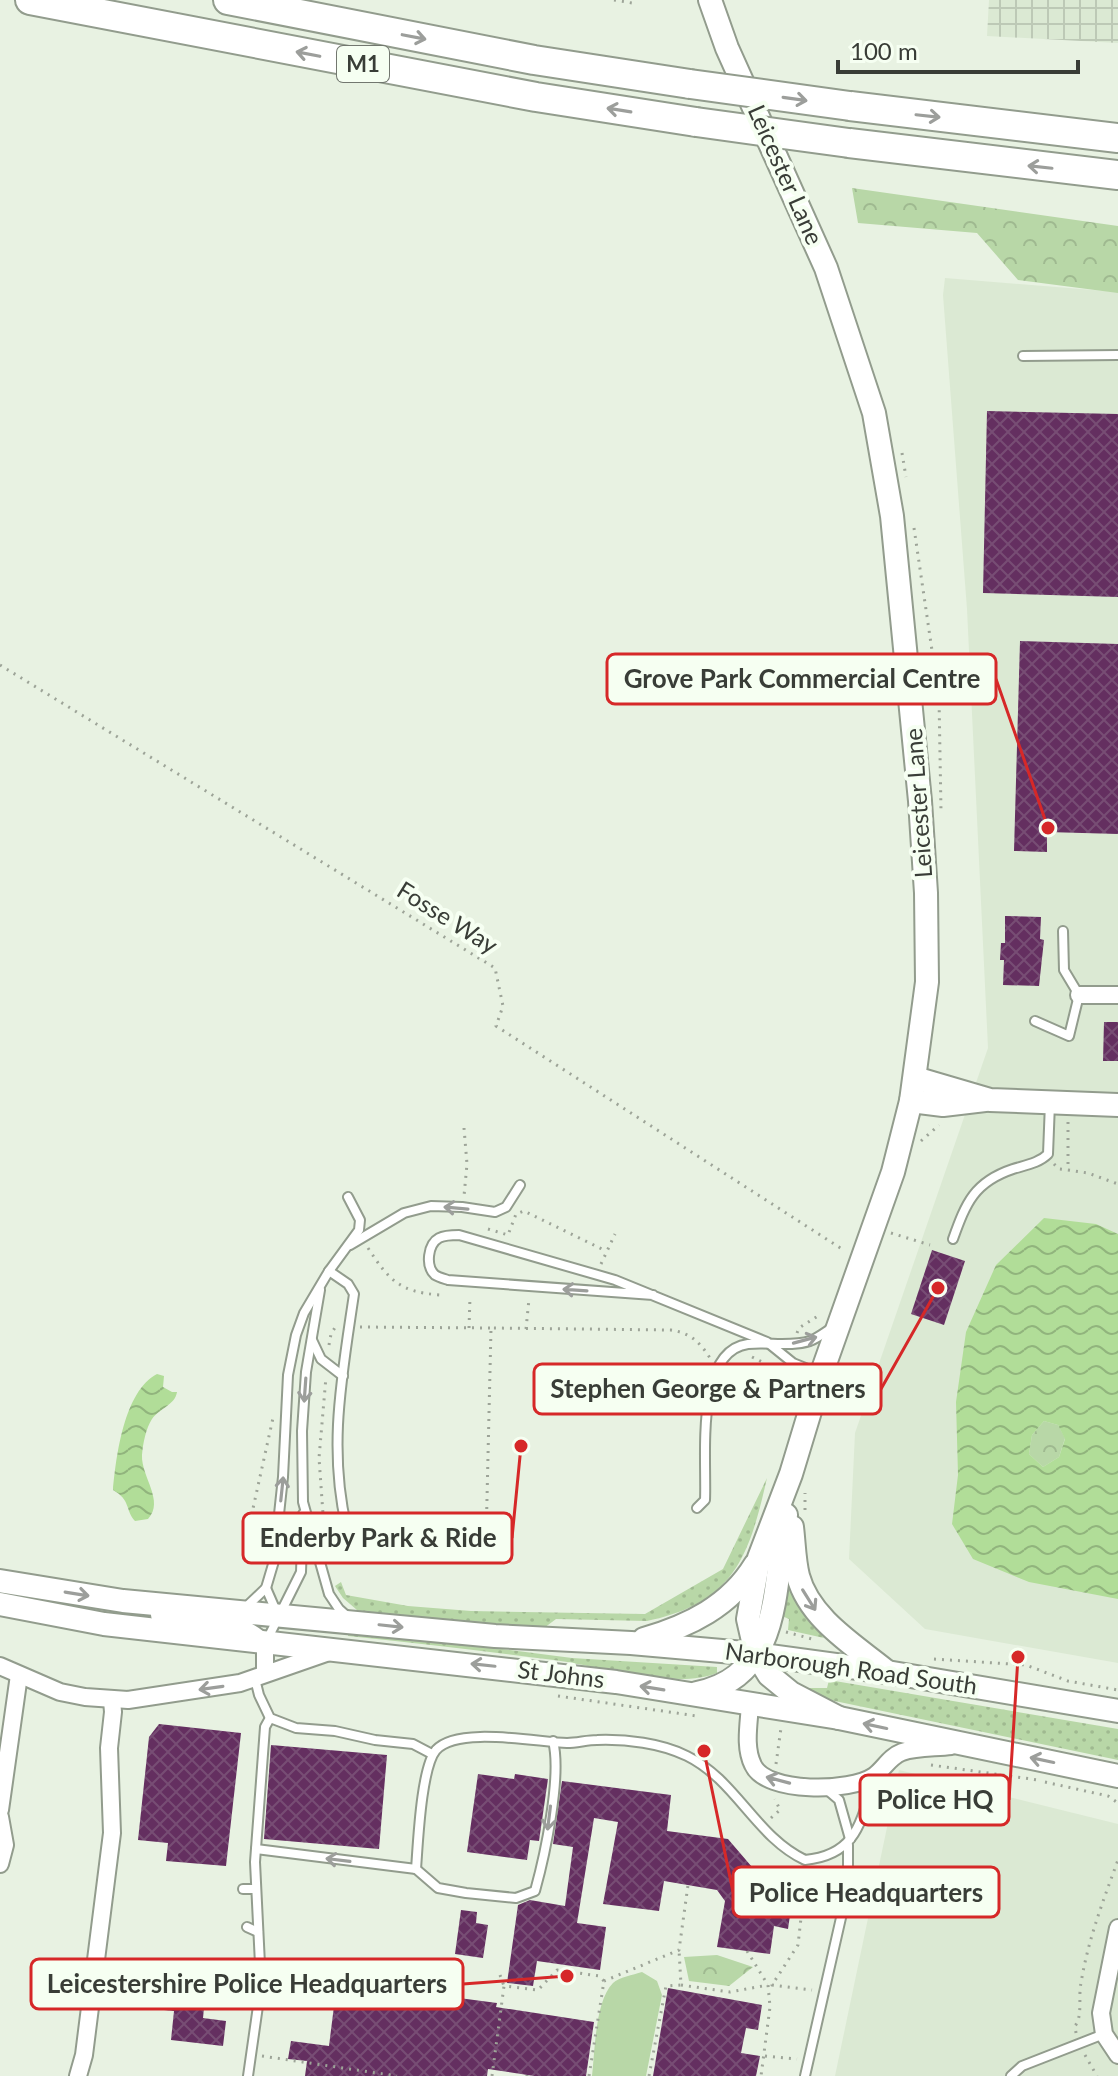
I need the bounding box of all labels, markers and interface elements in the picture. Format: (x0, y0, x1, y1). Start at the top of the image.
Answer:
scale bar (838, 24, 1078, 74)
one-way arrow (401, 30, 427, 45)
text: 100 m (850, 36, 918, 65)
one-way arrow (296, 46, 321, 61)
road number: M1 (337, 46, 389, 82)
one-way arrow (782, 92, 807, 107)
street label: Leicester Lane (743, 100, 830, 249)
one-way arrow (607, 102, 632, 117)
one-way arrow (914, 109, 940, 124)
one-way arrow (1028, 159, 1054, 174)
callout: Grove Park Commercial Centre (607, 654, 996, 704)
text: Grove Park Commercial Centre (624, 662, 980, 694)
street label: Leicester Lane (898, 727, 937, 879)
street label: Fosse Way (392, 875, 504, 959)
one-way arrow (443, 1200, 470, 1215)
one-way arrow (562, 1282, 589, 1297)
one-way arrow (791, 1331, 817, 1346)
callout: Stephen George & Partners (534, 1364, 881, 1414)
text: Stephen George & Partners (550, 1372, 866, 1404)
one-way arrow (297, 1376, 312, 1403)
one-way arrow (274, 1476, 289, 1503)
callout: Enderby Park & Ride (243, 1513, 512, 1563)
text: Enderby Park & Ride (259, 1521, 497, 1553)
one-way arrow (64, 1587, 89, 1602)
one-way arrow (802, 1588, 818, 1611)
one-way arrow (377, 1618, 404, 1633)
street label: Narborough Road South (723, 1635, 979, 1700)
street label: St Johns (516, 1654, 606, 1693)
one-way arrow (470, 1658, 497, 1673)
one-way arrow (639, 1679, 665, 1694)
one-way arrow (199, 1681, 224, 1696)
one-way arrow (863, 1718, 888, 1733)
one-way arrow (1030, 1752, 1055, 1767)
one-way arrow (766, 1772, 792, 1787)
callout: Police HQ (860, 1775, 1009, 1825)
text: Police HQ (876, 1783, 995, 1815)
one-way arrow (542, 1804, 557, 1831)
one-way arrow (325, 1852, 352, 1867)
callout: Police Headquarters (733, 1867, 999, 1917)
text: Police Headquarters (749, 1876, 983, 1908)
callout: Leicestershire Police Headquarters (31, 1959, 463, 2009)
text: Leicestershire Police Headquarters (47, 1967, 447, 1999)

